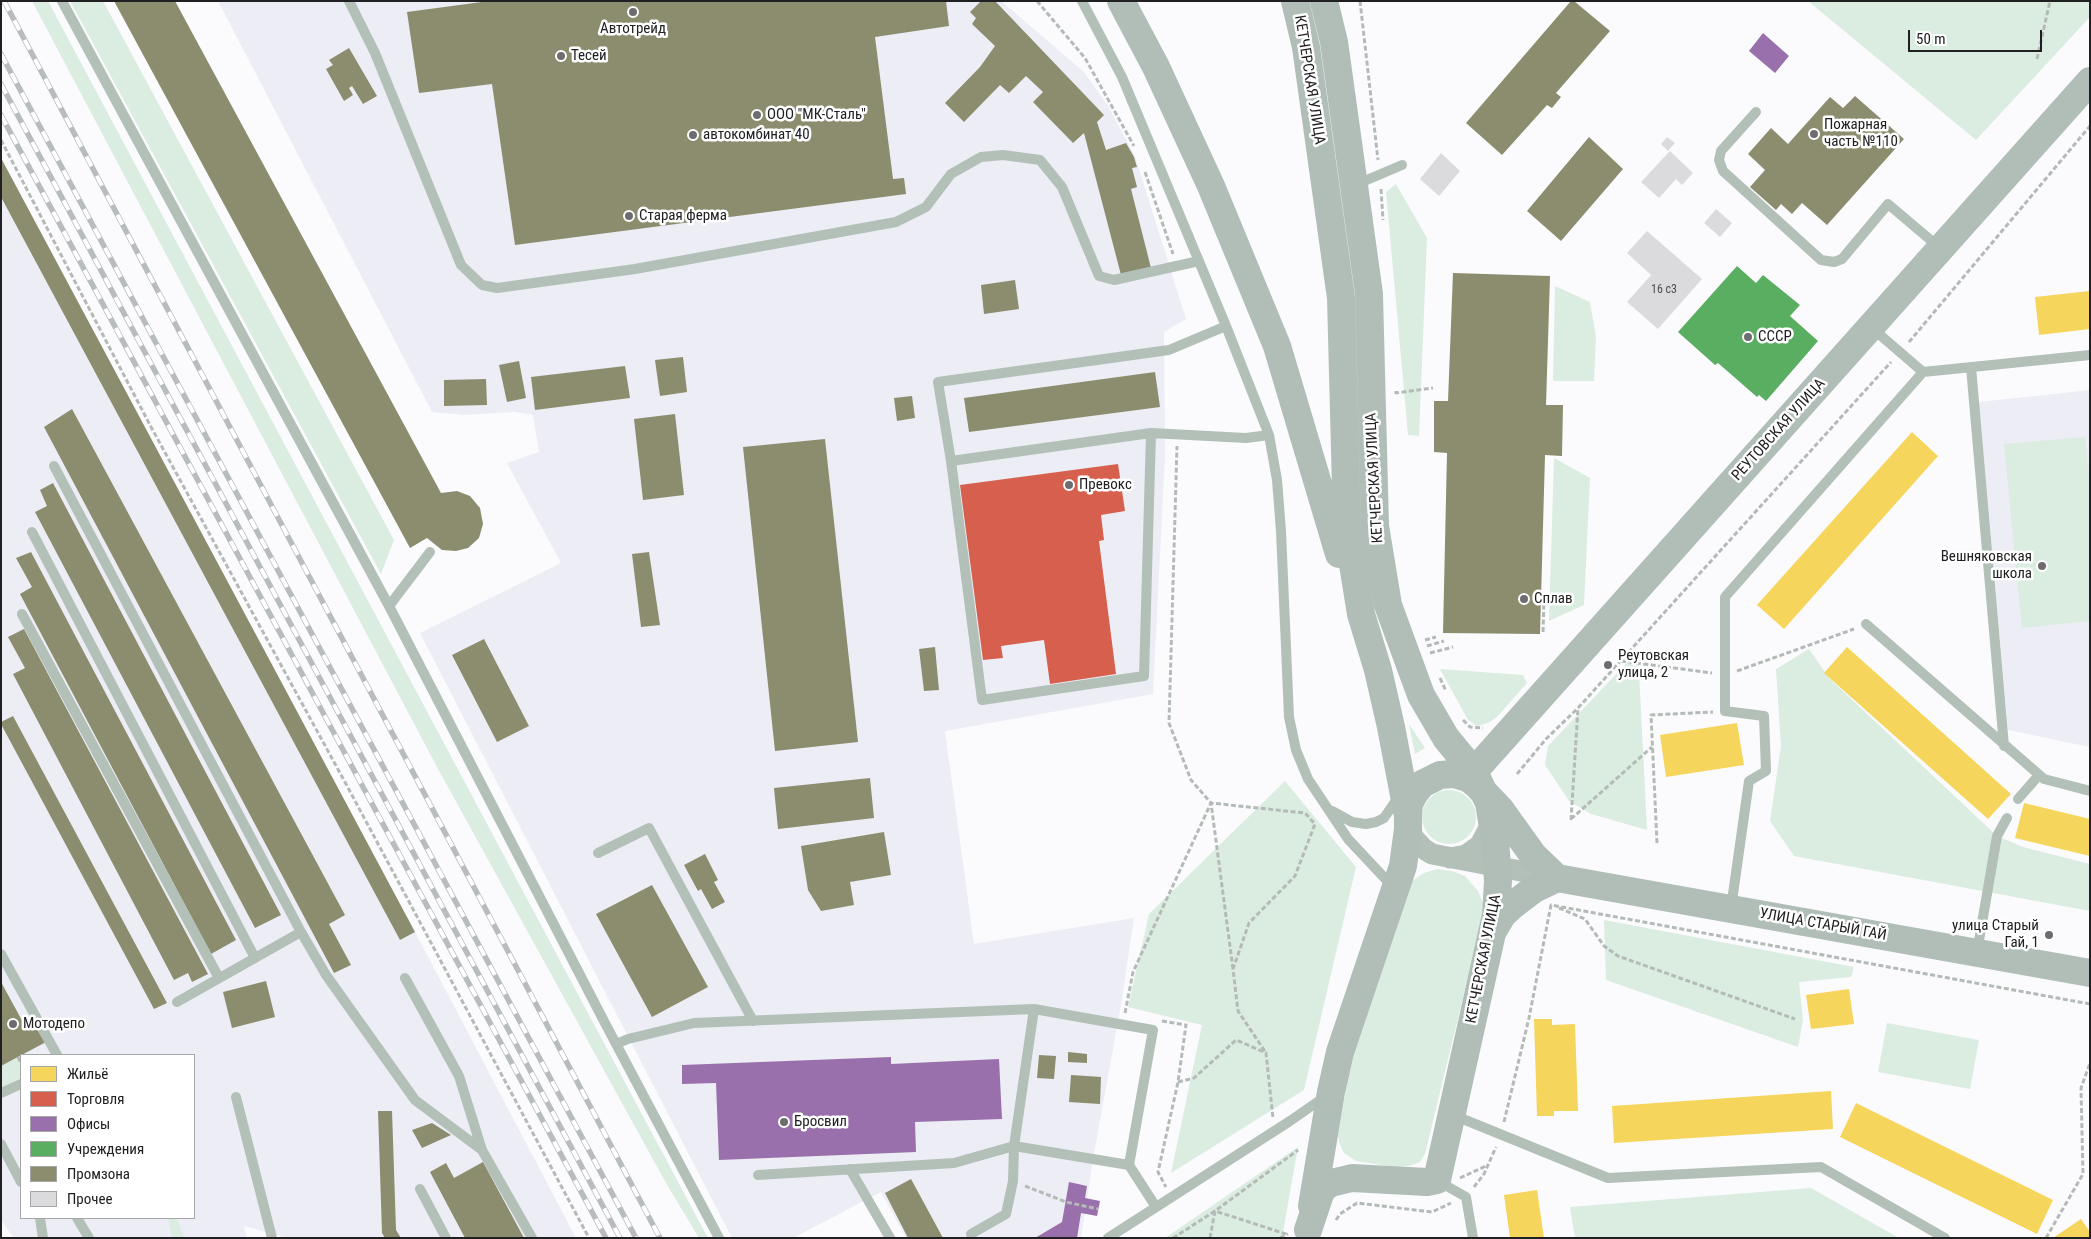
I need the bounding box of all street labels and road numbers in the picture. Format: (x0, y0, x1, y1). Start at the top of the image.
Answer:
street label: КЕТЧЕРСКАЯ УЛИЦА (1290, 14, 1328, 146)
street label: РЕУТОВСКАЯ УЛИЦА (1728, 375, 1830, 485)
street label: КЕТЧЕРСКАЯ УЛИЦА (1363, 412, 1387, 544)
street label: КЕТЧЕРСКАЯ УЛИЦА (1463, 893, 1505, 1025)
street label: УЛИЦА СТАРЫЙ ГАЙ (1758, 905, 1888, 945)

